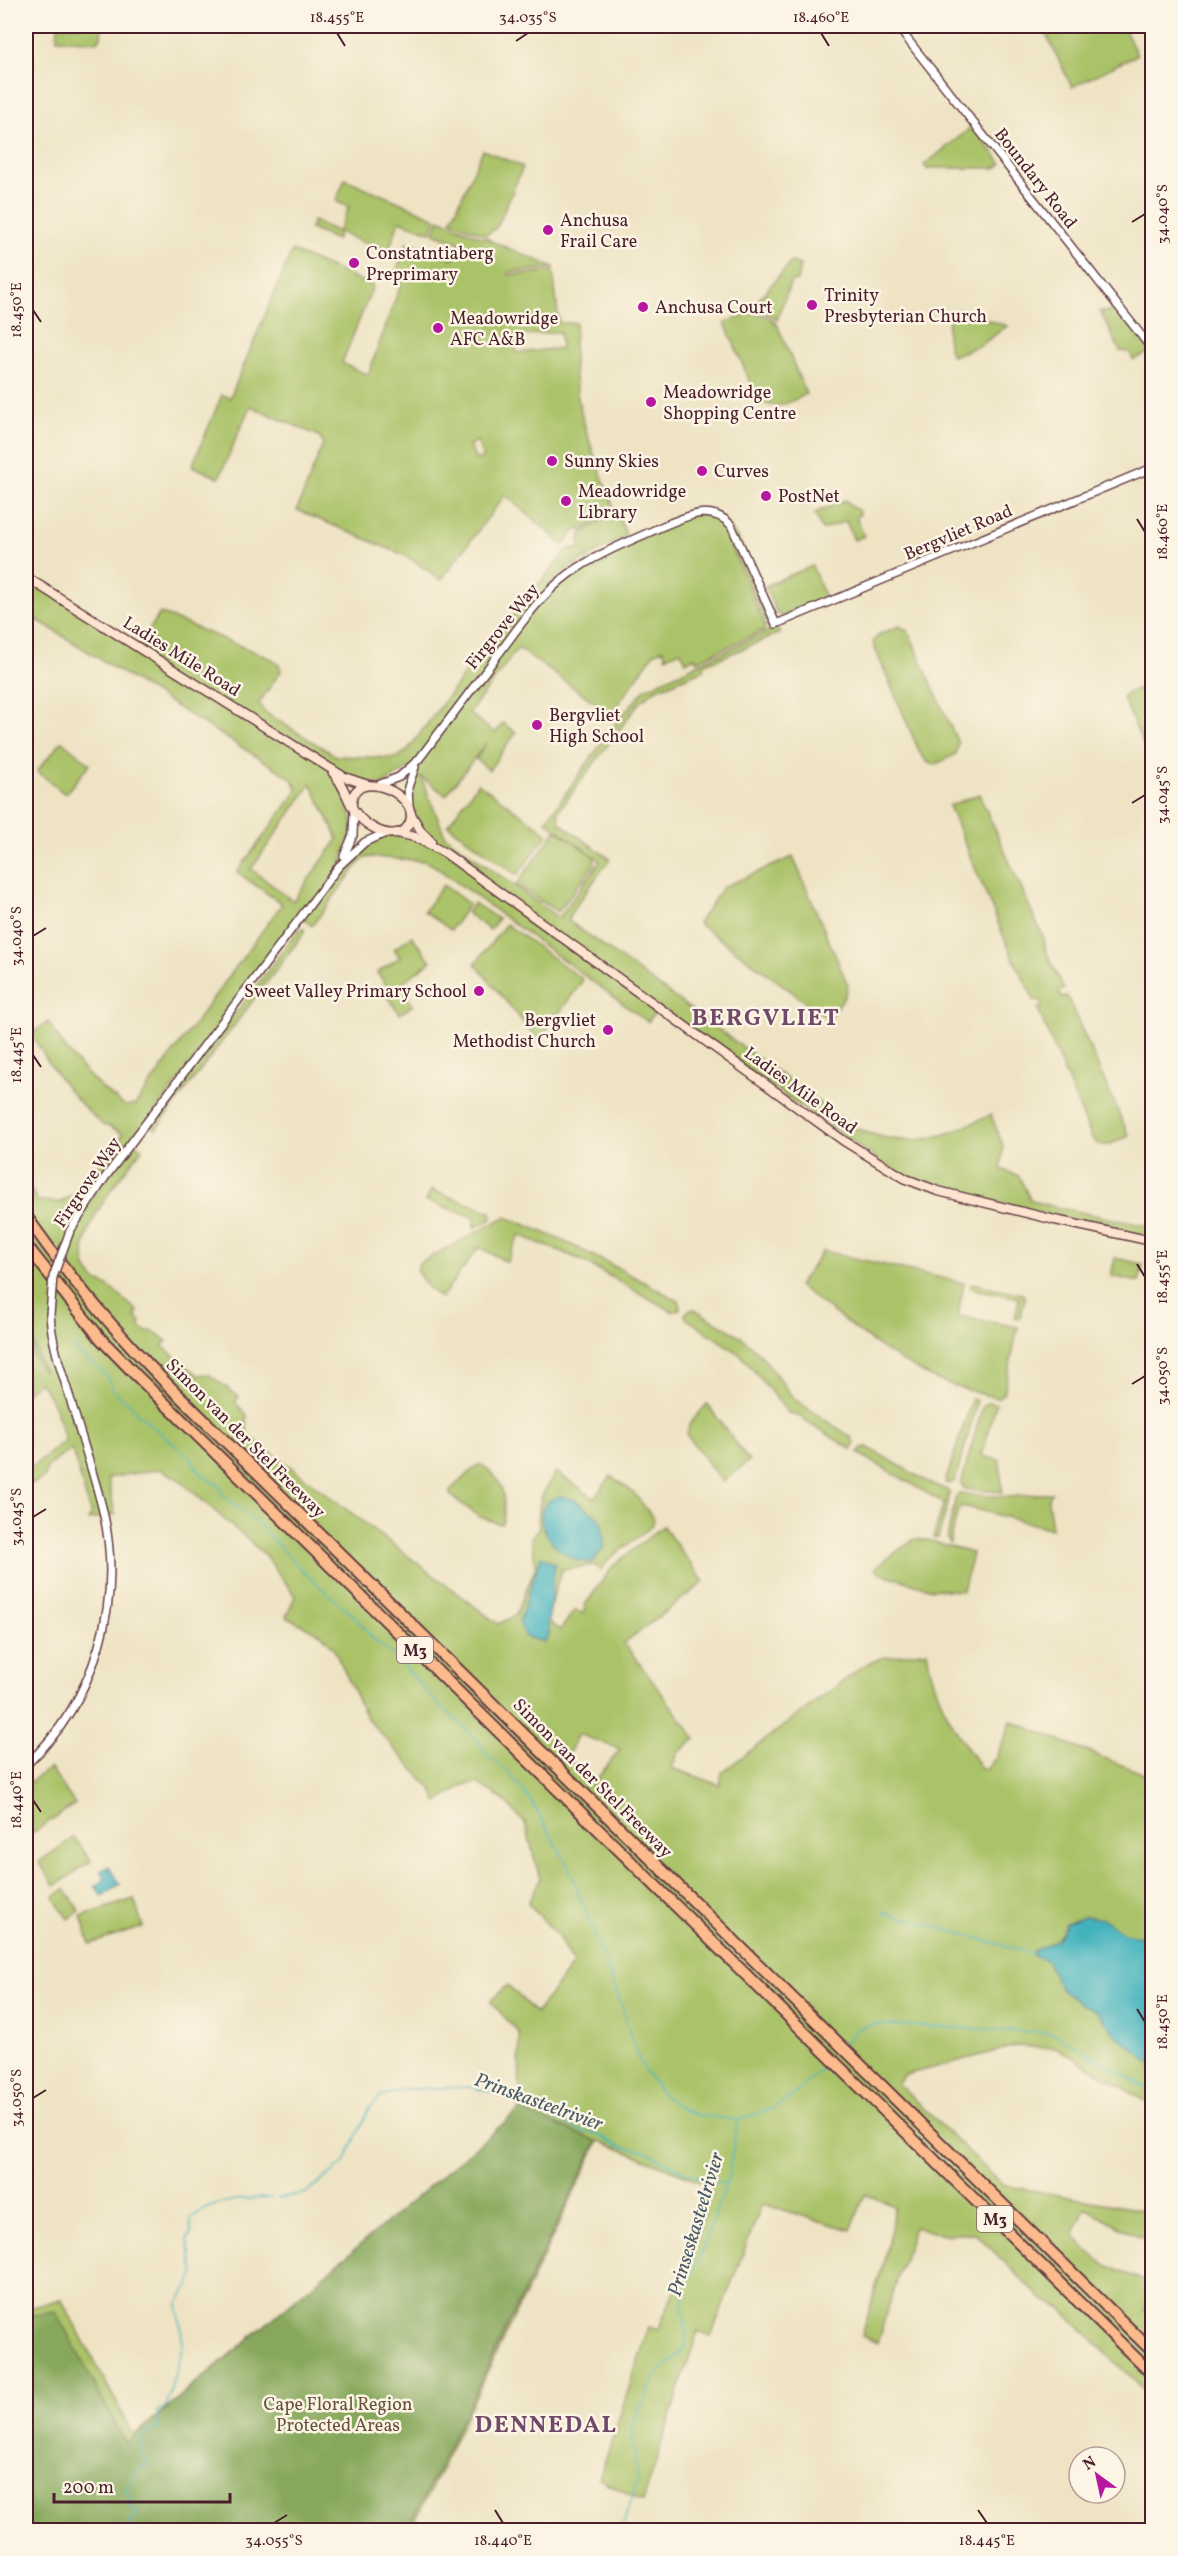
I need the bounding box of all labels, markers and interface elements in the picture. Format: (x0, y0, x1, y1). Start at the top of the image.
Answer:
text: 18.455°E (310, 8, 364, 29)
text: 34.035°S (499, 8, 557, 29)
text: 18.460°E (793, 8, 849, 29)
street label: Boundary Road (987, 123, 1082, 235)
text: 34.040°S (1153, 184, 1174, 244)
place label: Anchusa Frail Care (560, 209, 637, 255)
marker: Anchusa Frail Care (541, 223, 555, 237)
place label: Constatntiaberg Preprimary (366, 242, 494, 288)
marker: Constatntiaberg Preprimary (347, 256, 361, 270)
text: 18.450°E (7, 282, 28, 338)
place label: Trinity Presbyterian Church (824, 284, 987, 330)
place label: Anchusa Court (655, 296, 773, 321)
marker: Trinity Presbyterian Church (805, 298, 819, 312)
marker: Anchusa Court (636, 300, 650, 314)
place label: Meadowridge AFC A&B (450, 307, 558, 353)
marker: Meadowridge AFC A&B (431, 321, 445, 335)
place label: Meadowridge Shopping Centre (663, 381, 796, 427)
marker: Meadowridge Shopping Centre (644, 395, 658, 409)
place label: Sunny Skies (564, 450, 659, 475)
marker: Sunny Skies (545, 454, 559, 468)
place label: Curves (714, 460, 769, 485)
marker: Curves (695, 464, 709, 478)
place label: Meadowridge Library (578, 480, 686, 526)
place label: PostNet (778, 485, 840, 510)
marker: PostNet (759, 489, 773, 503)
marker: Meadowridge Library (559, 494, 573, 508)
street label: Bergvliet Road (900, 499, 1017, 568)
text: 18.460°E (1153, 504, 1174, 560)
street label: Firgrove Way (461, 578, 546, 675)
street label: Ladies Mile Road (117, 611, 245, 704)
place label: Bergvliet High School (549, 704, 644, 750)
marker: Bergvliet High School (530, 718, 544, 732)
text: 34.045°S (1153, 766, 1174, 824)
text: 34.040°S (7, 906, 28, 966)
place label: Sweet Valley Primary School (244, 980, 467, 1005)
marker: Sweet Valley Primary School (472, 984, 486, 998)
district label: BERGVLIET (692, 1002, 840, 1036)
place label: Bergvliet Methodist Church (453, 1009, 596, 1055)
marker: Bergvliet Methodist Church (601, 1023, 615, 1037)
text: 18.445°E (7, 1027, 28, 1083)
street label: Ladies Mile Road (738, 1041, 862, 1141)
street label: Firgrove Way (49, 1132, 128, 1233)
text: 18.455°E (1153, 1250, 1174, 1304)
text: 34.050°S (1153, 1347, 1174, 1405)
street label: Simon van der Stel Freeway (159, 1354, 331, 1525)
text: 34.045°S (7, 1488, 28, 1546)
road number: M3 (397, 1637, 433, 1663)
street label: Simon van der Stel Freeway (506, 1694, 678, 1865)
text: 18.440°E (7, 1771, 28, 1829)
text: 18.450°E (1153, 1994, 1174, 2050)
water label: Prinskasteelrivier (470, 2067, 607, 2139)
text: 34.050°S (7, 2069, 28, 2127)
water label: Prinseskasteelrivier (662, 2149, 732, 2300)
road number: M3 (977, 2206, 1013, 2232)
park label: Cape Floral Region Protected Areas (263, 2393, 413, 2439)
district label: DENNEDAL (475, 2409, 617, 2443)
north arrow (1067, 2445, 1127, 2505)
text: N (1079, 2452, 1101, 2476)
scale bar (54, 2466, 230, 2504)
text: 200 m (63, 2476, 114, 2501)
text: 34.055°S (245, 2531, 303, 2552)
text: 18.440°E (474, 2531, 532, 2552)
text: 18.445°E (959, 2531, 1015, 2552)

